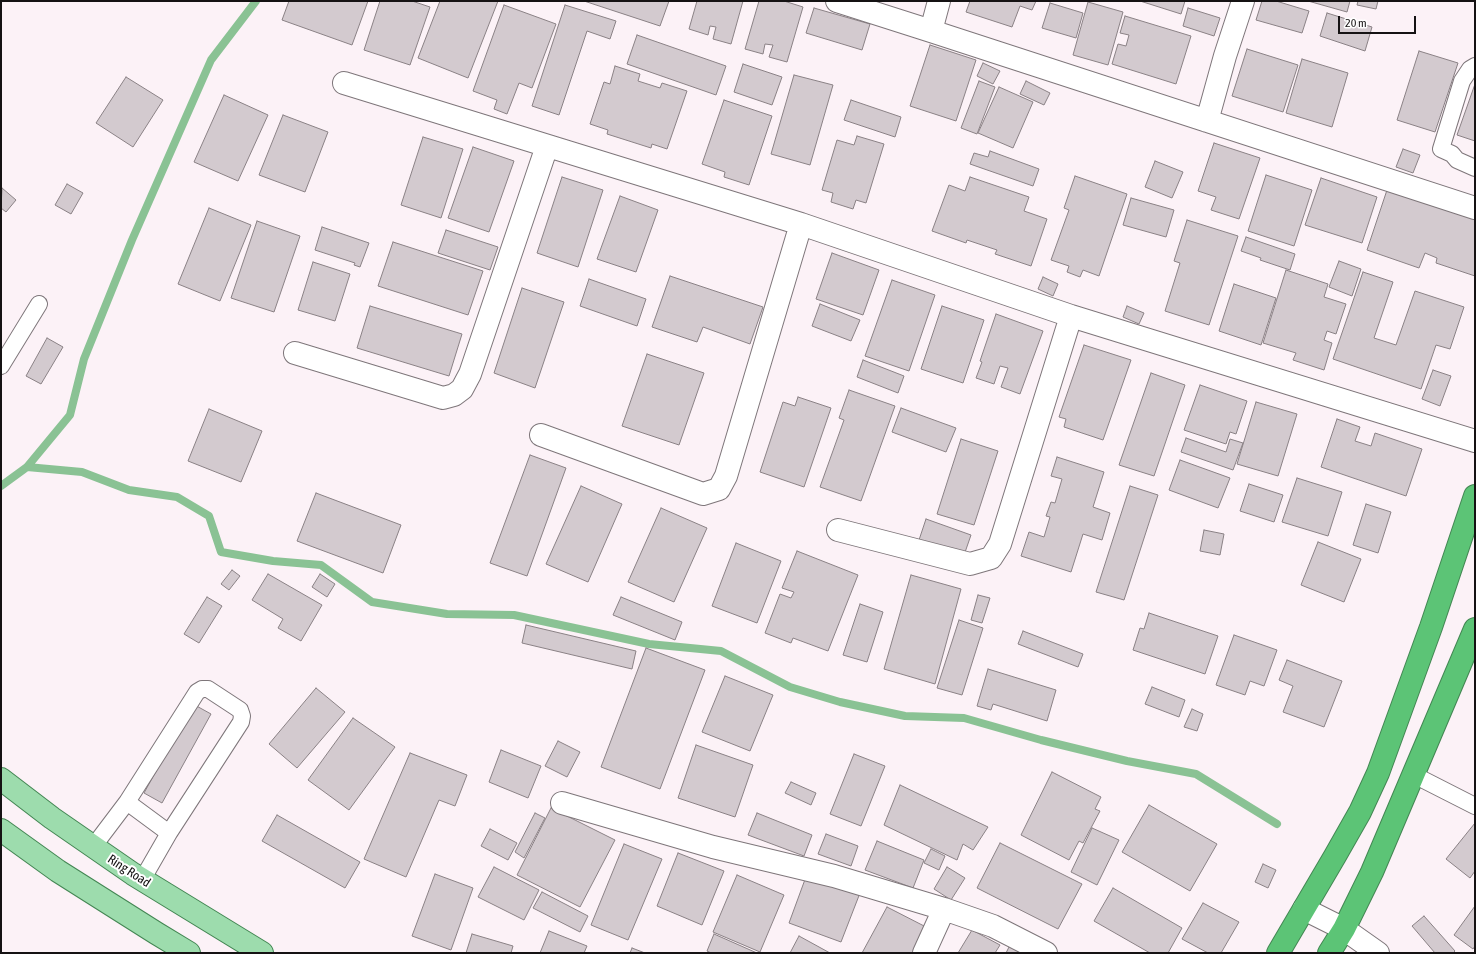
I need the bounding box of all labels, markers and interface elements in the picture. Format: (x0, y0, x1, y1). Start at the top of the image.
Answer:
scale bar (1340, 8, 1418, 34)
text: 20 m (1345, 16, 1367, 30)
street label: Ring Road (105, 851, 153, 891)

